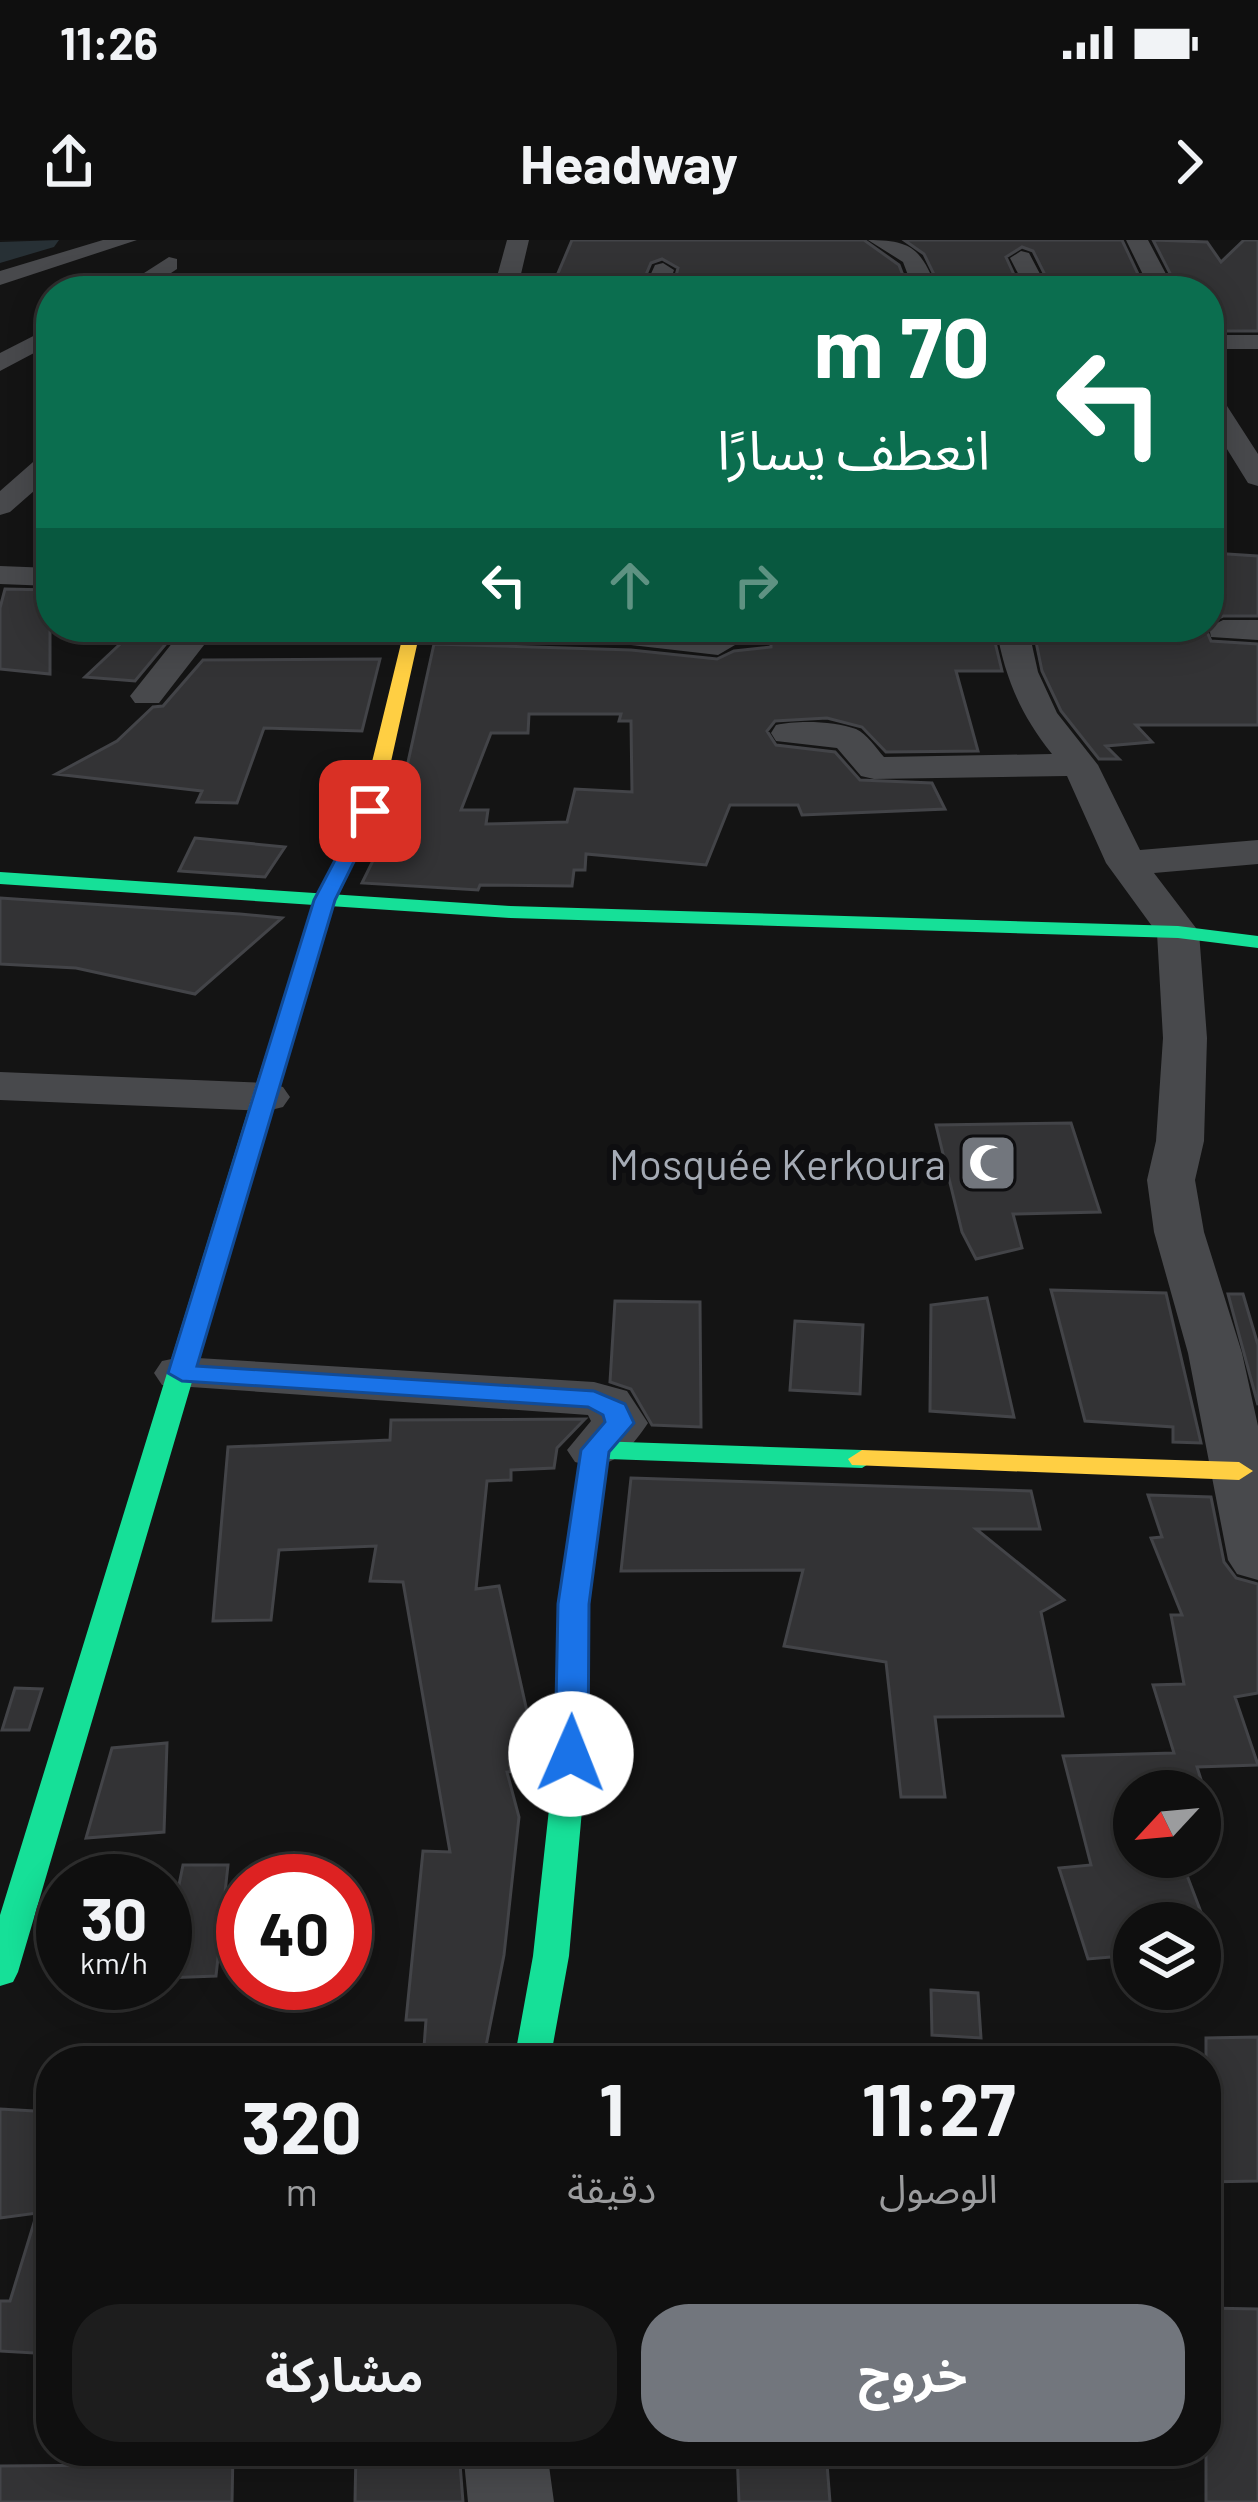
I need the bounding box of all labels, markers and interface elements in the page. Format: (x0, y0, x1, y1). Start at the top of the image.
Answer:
text: 11:26 (60, 15, 158, 69)
icon: share (36, 129, 102, 195)
icon: forward (1156, 129, 1222, 195)
text: Headway (520, 130, 738, 195)
text: 70 m (814, 294, 990, 395)
icon: left (1032, 324, 1188, 480)
text: انعطف يسارًا (717, 416, 990, 481)
icon: left (471, 552, 537, 618)
icon: ahead (597, 552, 663, 618)
icon: right (723, 552, 789, 618)
pin (319, 760, 421, 862)
icon: arrive (337, 778, 403, 844)
mosque icon: Mosquée Kerkoura (957, 1132, 1019, 1194)
place label: Mosquée Kerkoura (609, 1138, 946, 1189)
position arrow (508, 1691, 634, 1817)
north arrow (1113, 1770, 1221, 1878)
map controls (1113, 1770, 1221, 2010)
speed limit sign: 40 (216, 1854, 372, 2010)
text: 30 (81, 1881, 147, 1953)
button: layers (1113, 1902, 1221, 2010)
text: km/h (80, 1944, 148, 1980)
text: 1 (599, 2064, 625, 2150)
text: 11:27 (862, 2064, 1015, 2150)
text: 320 (242, 2082, 362, 2168)
text: دقيقة (567, 2164, 656, 2211)
text: الوصول (879, 2164, 998, 2211)
text: m (286, 2167, 318, 2214)
button: مشاركة (72, 2304, 617, 2442)
button: خروج (641, 2304, 1185, 2442)

